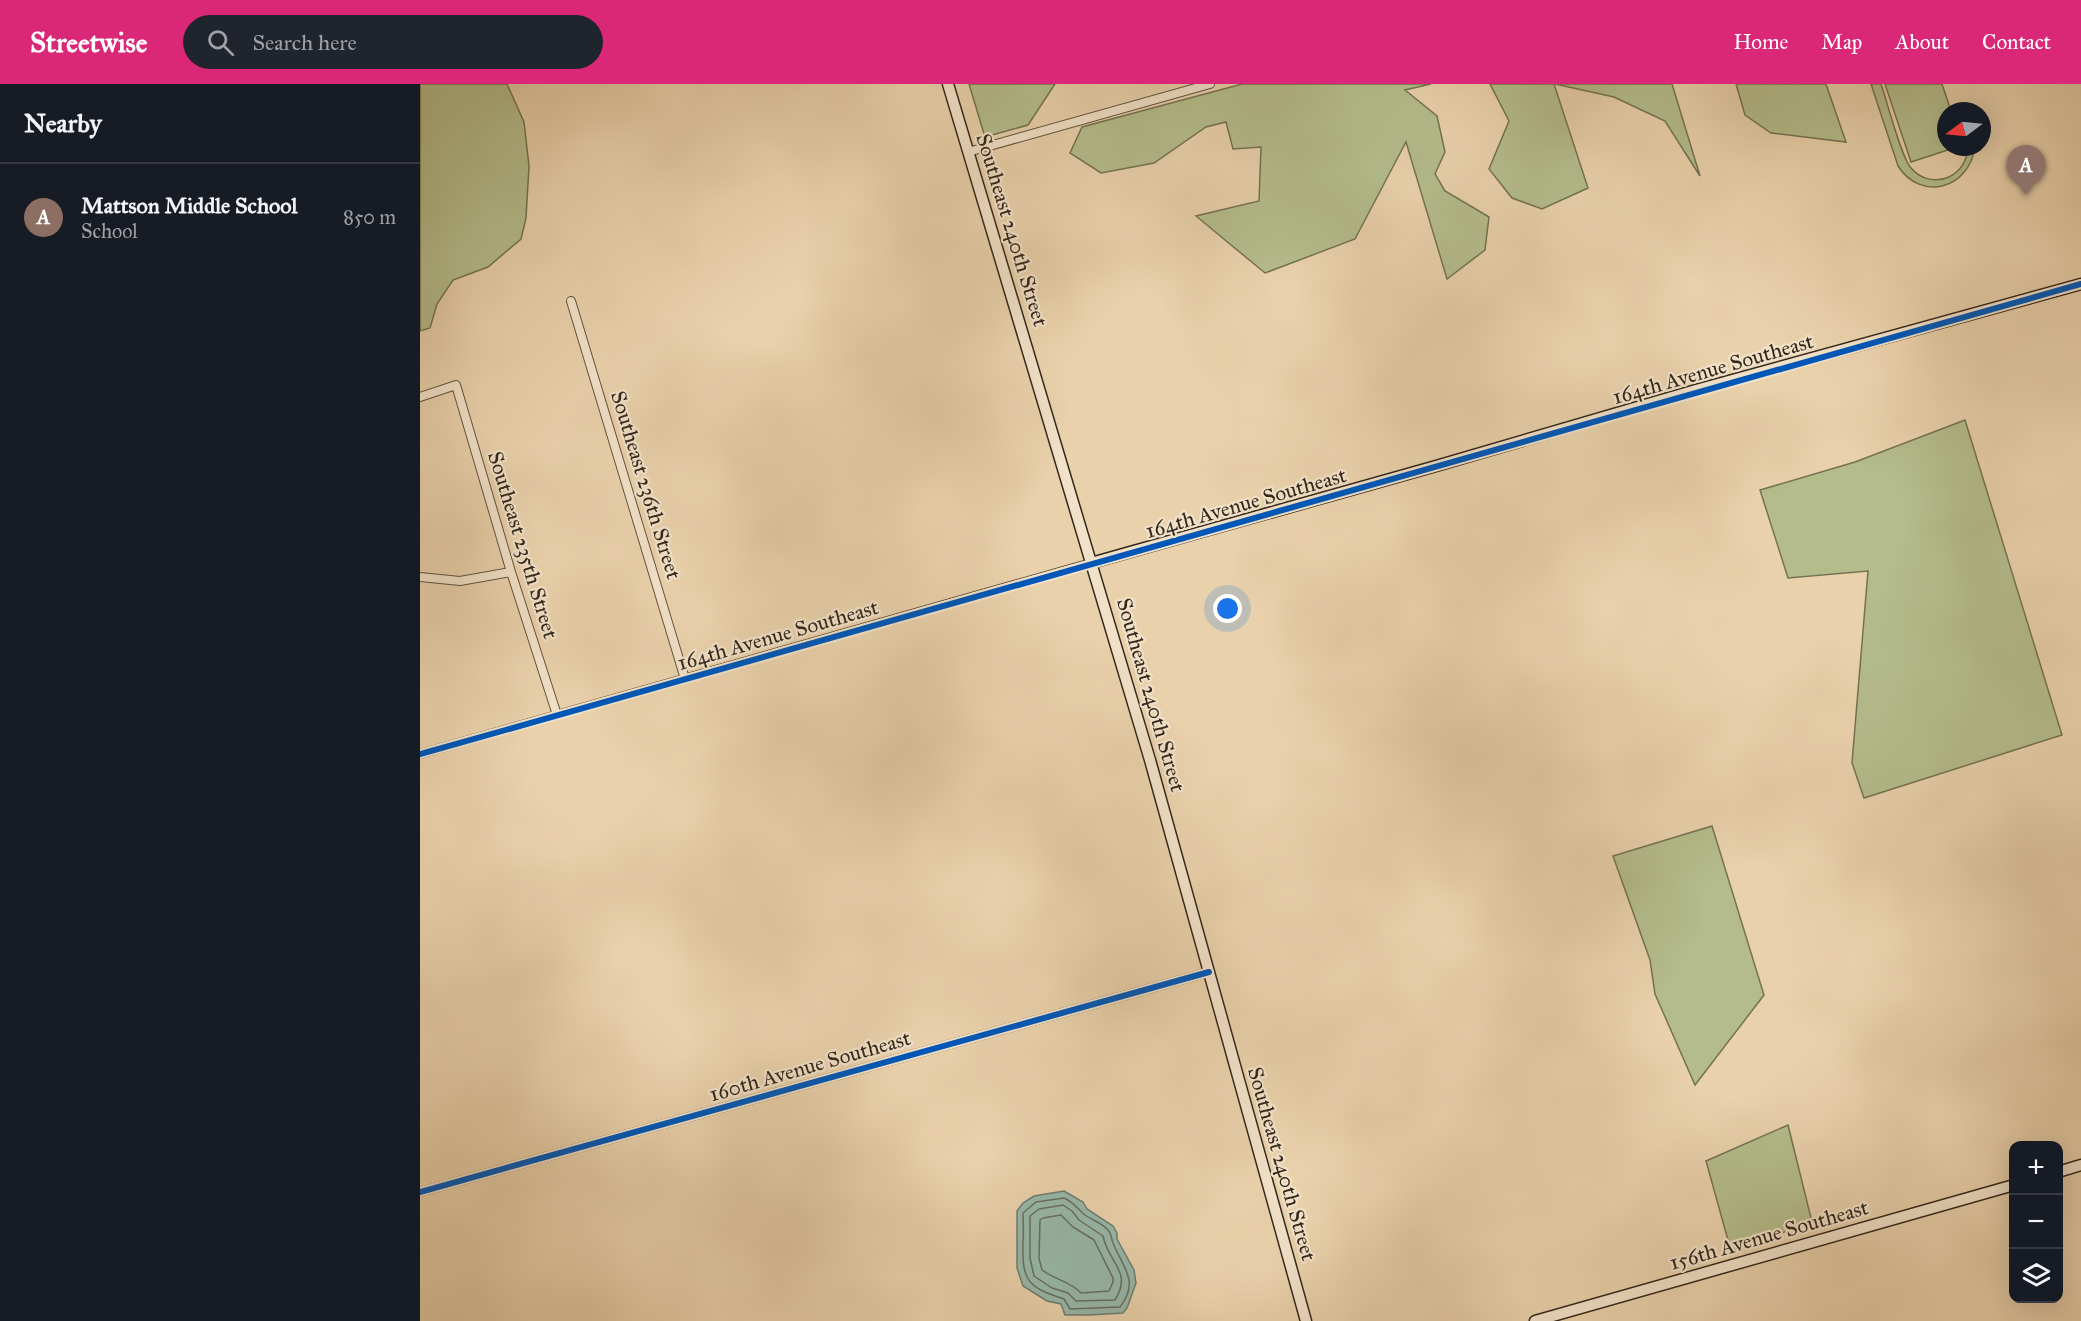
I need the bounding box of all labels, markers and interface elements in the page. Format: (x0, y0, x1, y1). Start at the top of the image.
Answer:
search box (183, 15, 603, 69)
text: Streetwise (30, 25, 147, 60)
icon: search (204, 26, 237, 59)
text: Search here (252, 29, 357, 56)
text: Home (1733, 29, 1788, 55)
text: Map (1821, 29, 1862, 55)
text: About (1895, 29, 1949, 55)
text: Contact (1982, 29, 2051, 55)
north arrow (1937, 102, 1991, 156)
text: Nearby (24, 107, 102, 139)
street label: Southeast 240th Street (970, 130, 1054, 330)
pin: A (2006, 146, 2046, 195)
text: Mattson Middle School (81, 192, 297, 219)
text: A (37, 205, 50, 229)
text: 850 m (343, 205, 396, 229)
text: School (81, 219, 138, 243)
street label: 164th Avenue Southeast (1610, 328, 1817, 410)
street label: Southeast 236th Street (605, 388, 687, 583)
street label: Southeast 235th Street (482, 448, 564, 642)
street label: 164th Avenue Southeast (1143, 462, 1350, 544)
street label: 164th Avenue Southeast (675, 594, 882, 676)
your location (1213, 594, 1242, 623)
street label: Southeast 240th Street (1111, 595, 1191, 795)
street label: 160th Avenue Southeast (706, 1025, 914, 1107)
street label: Southeast 240th Street (1242, 1064, 1322, 1264)
map controls (2009, 1141, 2063, 1303)
button: + (2009, 1141, 2063, 1195)
street label: 156th Avenue Southeast (1667, 1194, 1872, 1276)
button: − (2009, 1195, 2063, 1249)
button: layers (2009, 1249, 2063, 1303)

